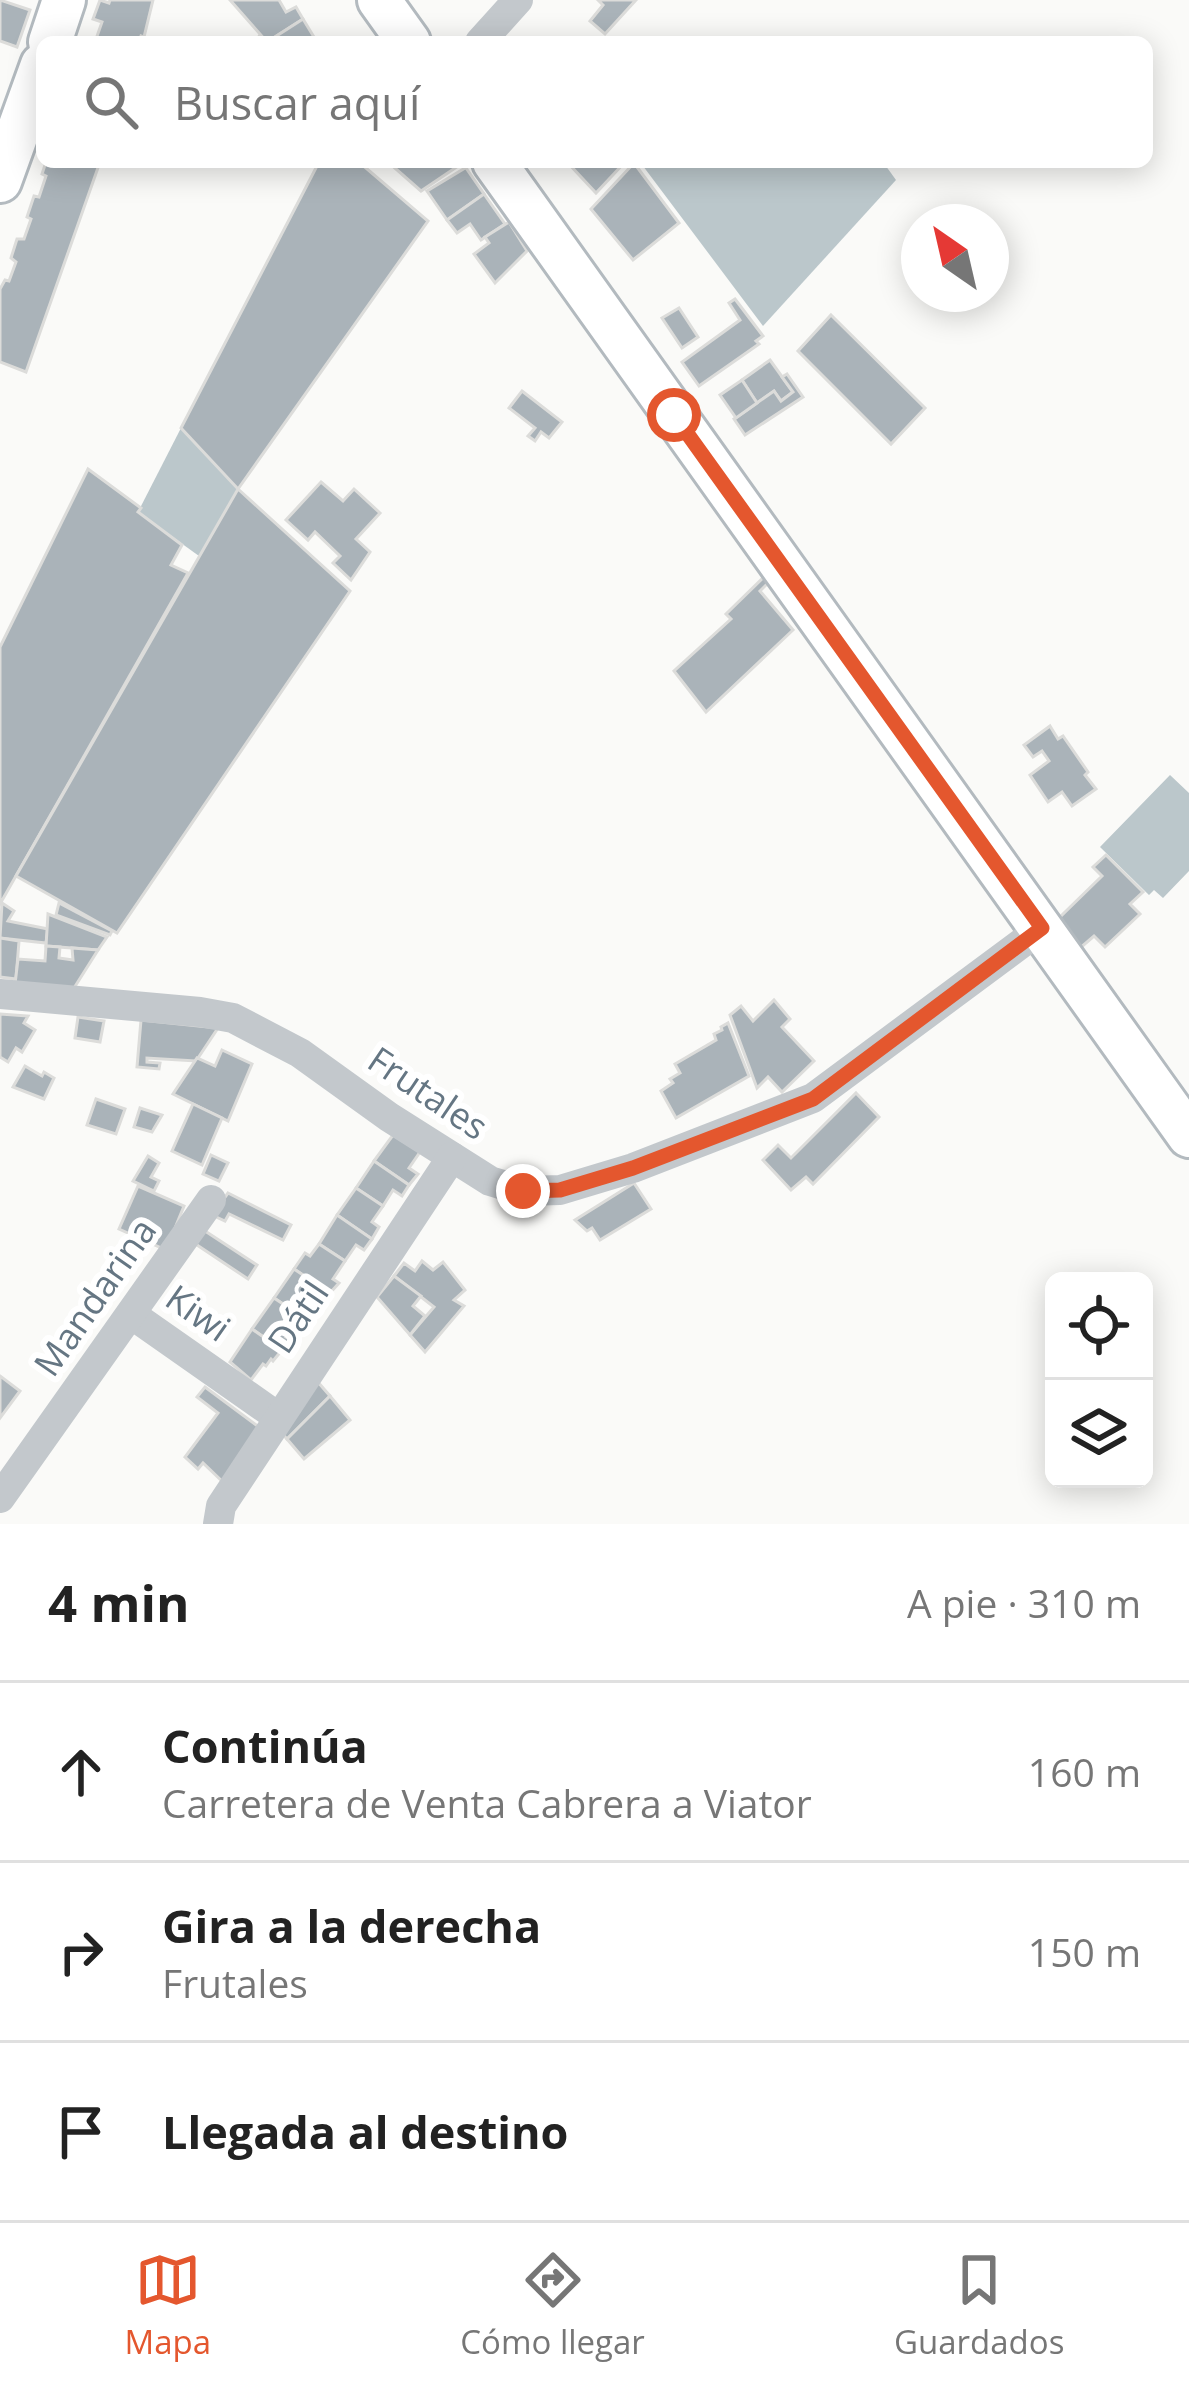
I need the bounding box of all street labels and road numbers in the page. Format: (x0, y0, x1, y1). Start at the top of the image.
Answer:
street label: Frutales (359, 1035, 498, 1151)
street label: Mandarina (22, 1208, 167, 1385)
street label: Dátil (256, 1271, 339, 1362)
street label: Kiwi (156, 1273, 240, 1352)

